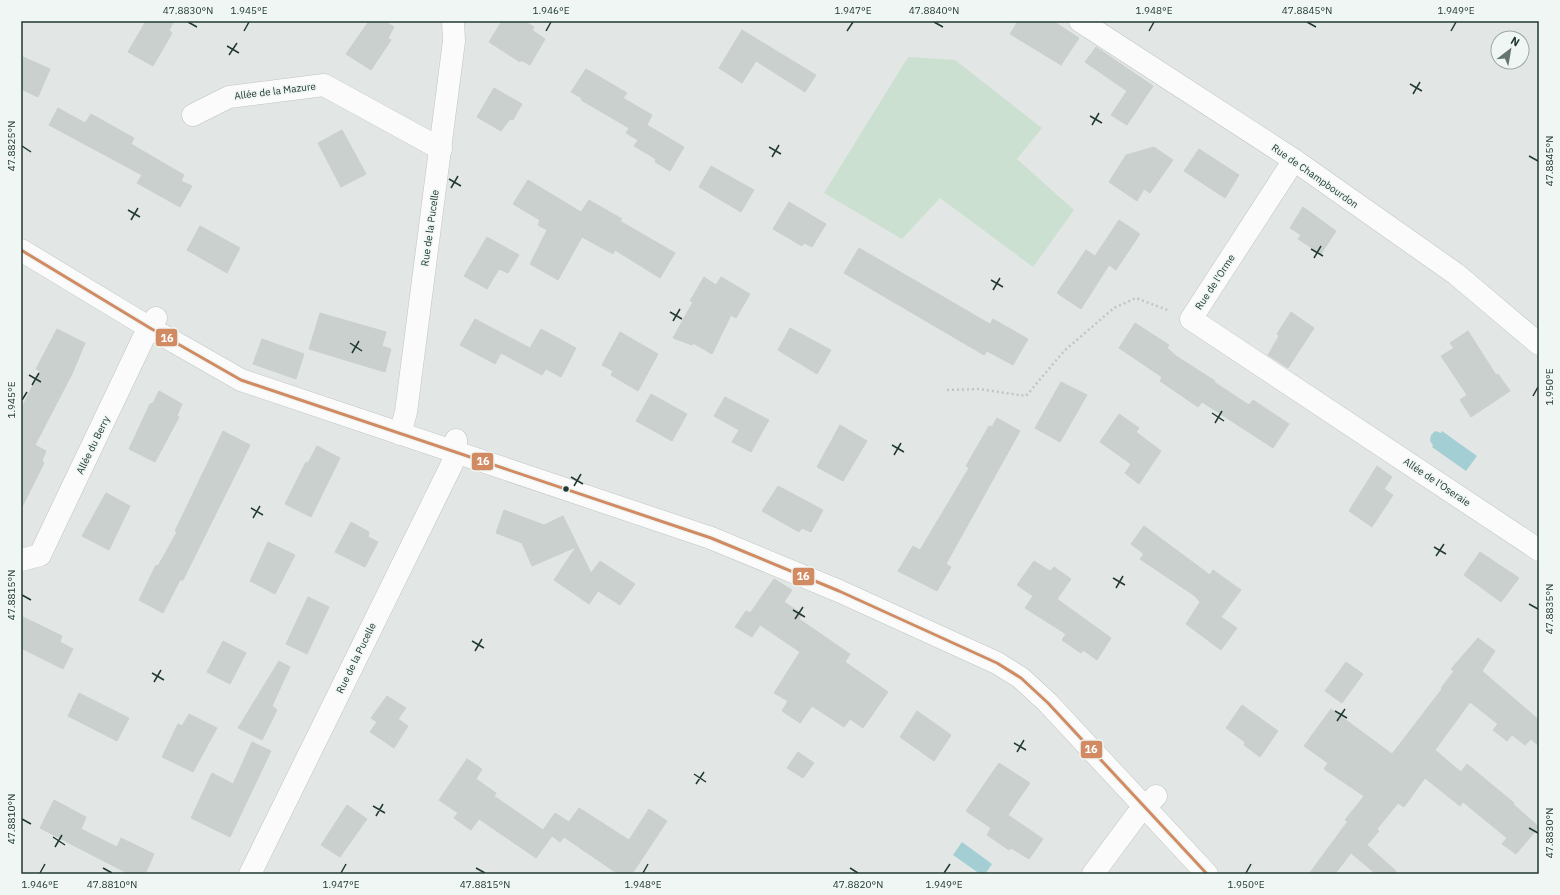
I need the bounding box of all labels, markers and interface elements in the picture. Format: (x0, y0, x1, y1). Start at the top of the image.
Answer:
text: 47.8830°N (163, 4, 213, 17)
text: 1.945°E (230, 4, 268, 17)
text: 1.946°E (532, 4, 570, 17)
text: 1.947°E (834, 4, 872, 17)
text: 47.8840°N (909, 4, 959, 17)
text: 1.948°E (1135, 4, 1173, 17)
text: 47.8845°N (1282, 4, 1332, 17)
text: 1.949°E (1437, 4, 1475, 17)
north arrow (1490, 30, 1530, 70)
text: N (1508, 33, 1522, 49)
street label: Allée de la Mazure (233, 79, 317, 102)
text: 47.8825°N (5, 121, 18, 171)
text: 47.8845°N (1543, 136, 1556, 186)
street label: Rue de Champbourdon (1269, 141, 1361, 211)
street label: Rue de la Pucelle (418, 188, 442, 267)
street label: Rue de l'Orme (1192, 251, 1238, 312)
line badge: 16 (155, 328, 178, 347)
text: 16 (160, 331, 174, 345)
text: 1.950°E (1543, 368, 1556, 406)
text: 1.945°E (5, 381, 18, 419)
street label: Allée du Berry (73, 414, 113, 476)
line badge: 16 (471, 452, 494, 471)
text: 16 (476, 454, 490, 468)
street label: Allée de l'Oseraie (1401, 455, 1473, 510)
unlabelled marker (561, 484, 571, 494)
line badge: 16 (792, 567, 815, 586)
text: 16 (796, 569, 810, 583)
text: 47.8815°N (5, 570, 18, 620)
text: 47.8835°N (1543, 584, 1556, 634)
street label: Rue de la Pucelle (333, 620, 379, 695)
line badge: 16 (1080, 740, 1103, 759)
text: 16 (1084, 742, 1098, 756)
text: 47.8810°N (5, 794, 18, 844)
text: 47.8830°N (1543, 808, 1556, 858)
text: 1.946°E (21, 878, 59, 891)
text: 47.8810°N (87, 878, 137, 891)
text: 1.947°E (322, 878, 360, 891)
text: 47.8815°N (460, 878, 510, 891)
text: 1.948°E (624, 878, 662, 891)
text: 47.8820°N (833, 878, 883, 891)
text: 1.949°E (925, 878, 963, 891)
text: 1.950°E (1227, 878, 1265, 891)

